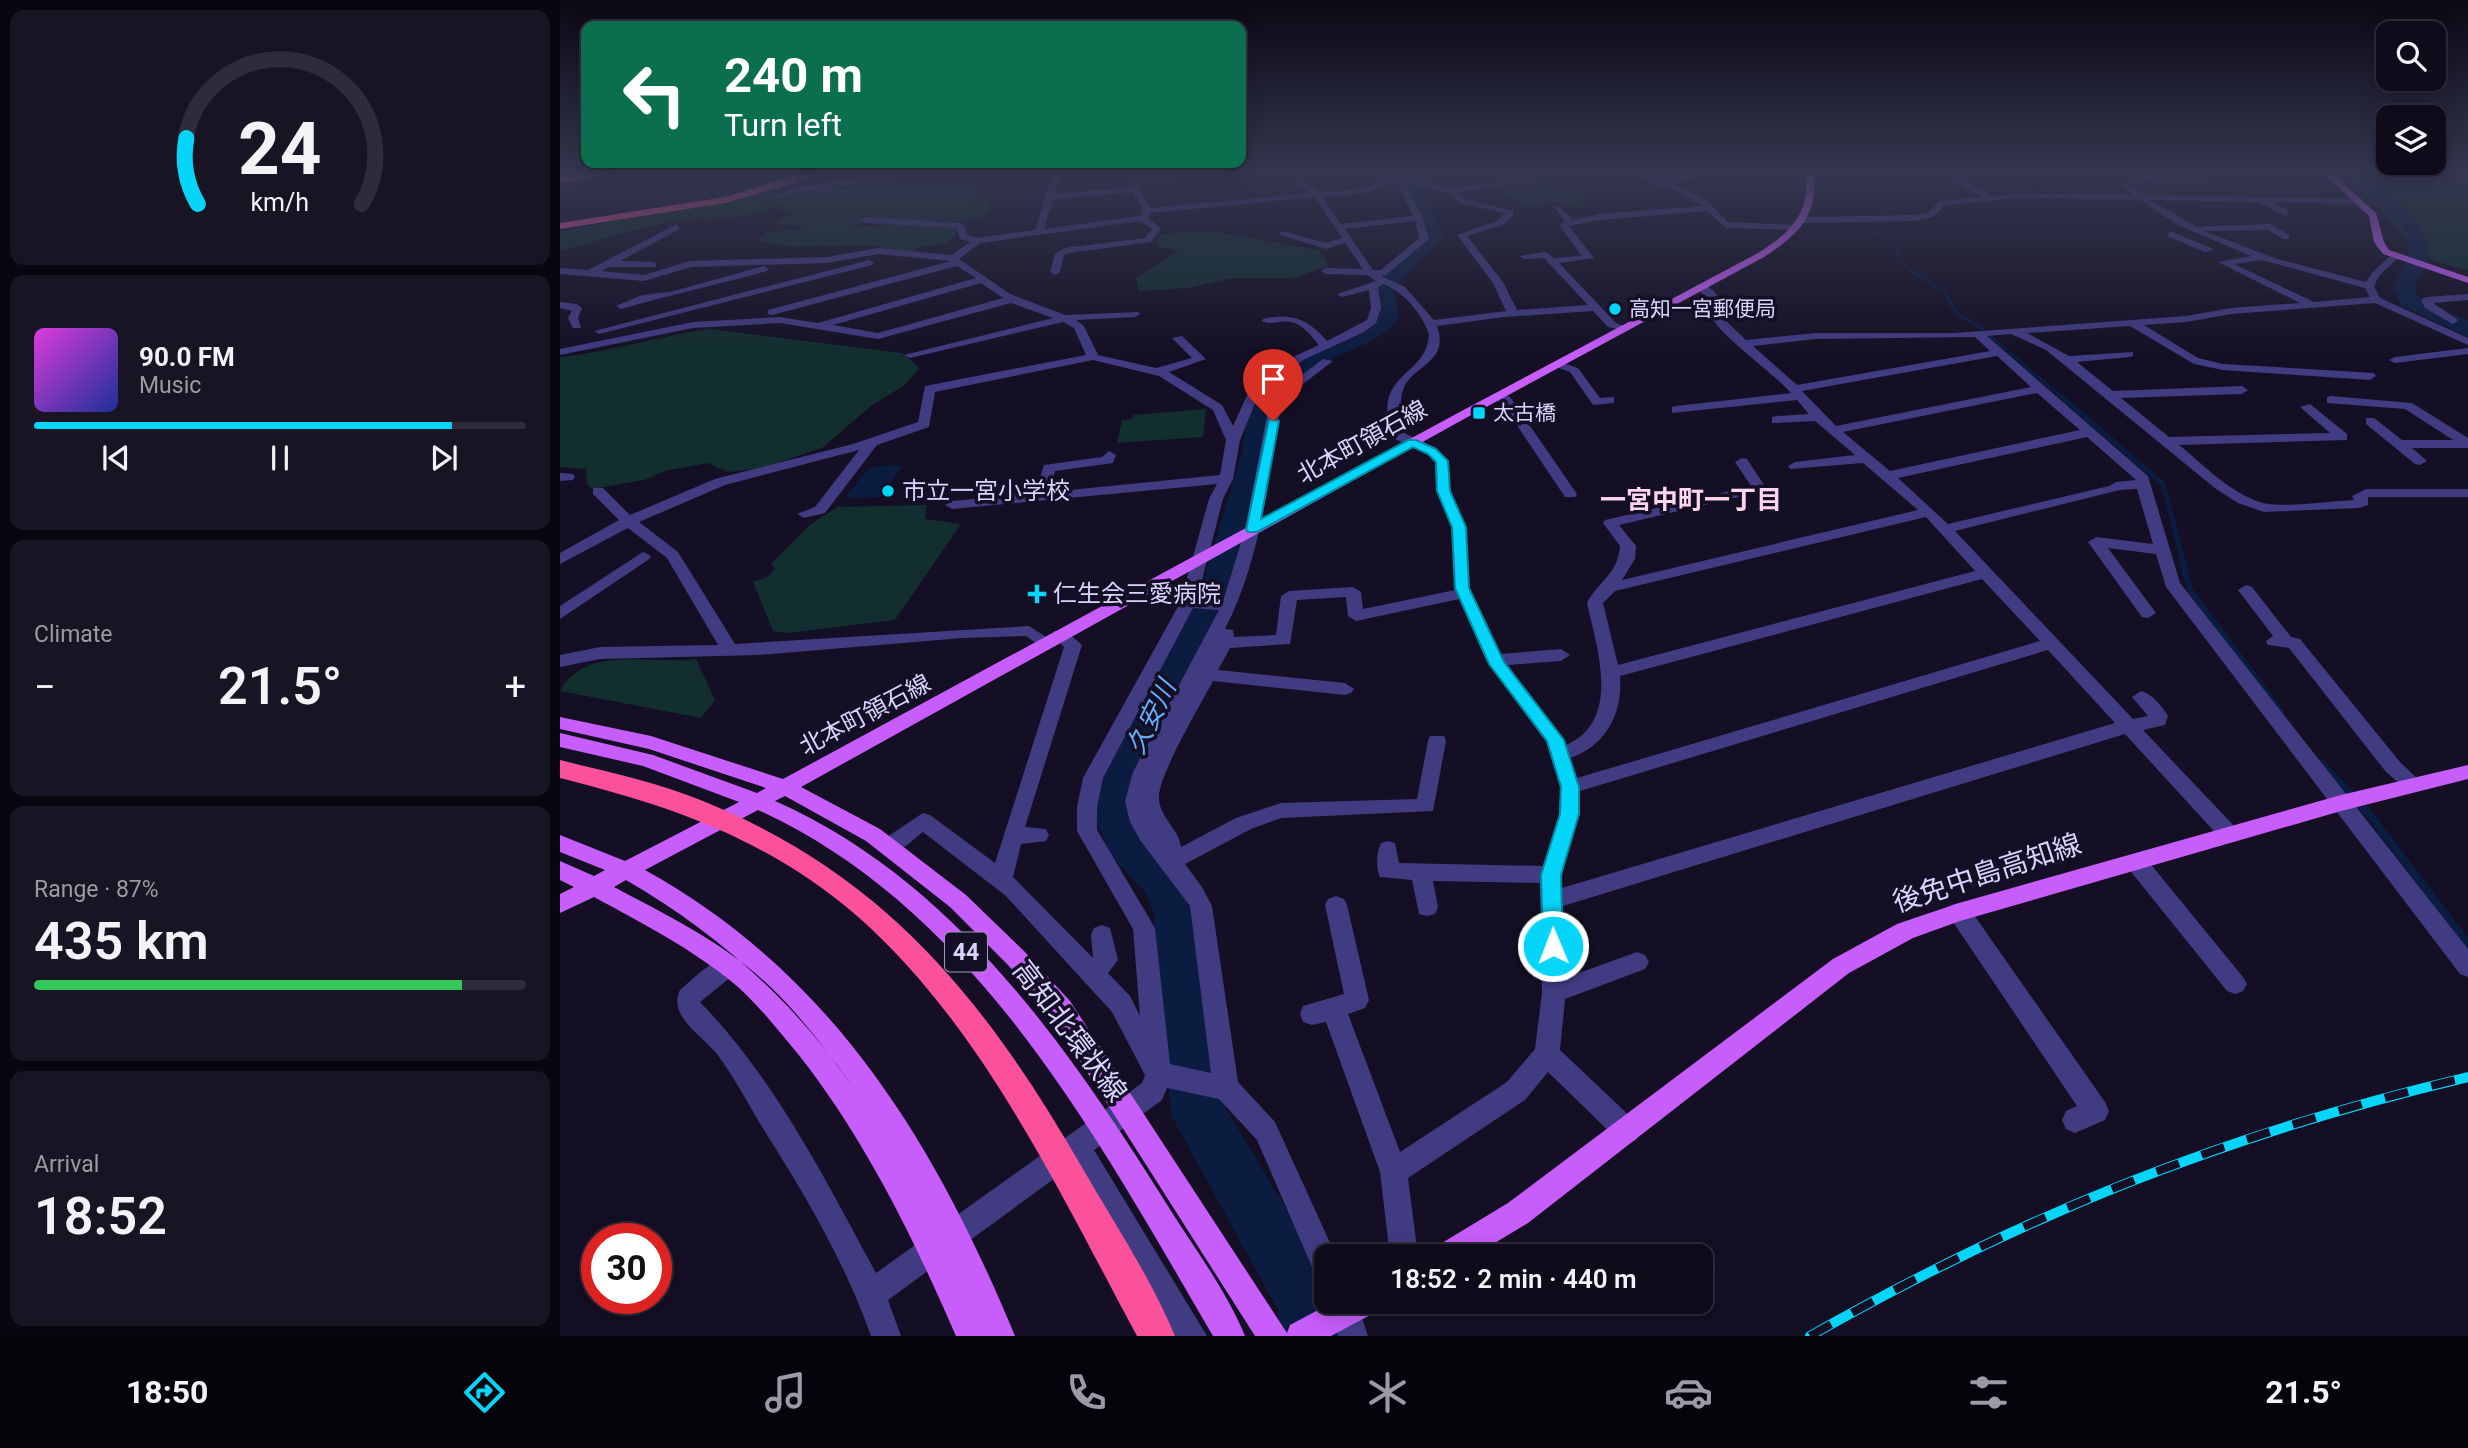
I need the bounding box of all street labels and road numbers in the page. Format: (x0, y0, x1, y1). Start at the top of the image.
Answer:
street label: 北本町領石線 (1292, 395, 1432, 489)
street label: 北本町領石線 (795, 669, 935, 761)
street label: 後免中島高知線 (1889, 827, 2085, 919)
road number: 44 (945, 932, 987, 972)
street label: 高知北環状線 (1006, 954, 1134, 1108)

